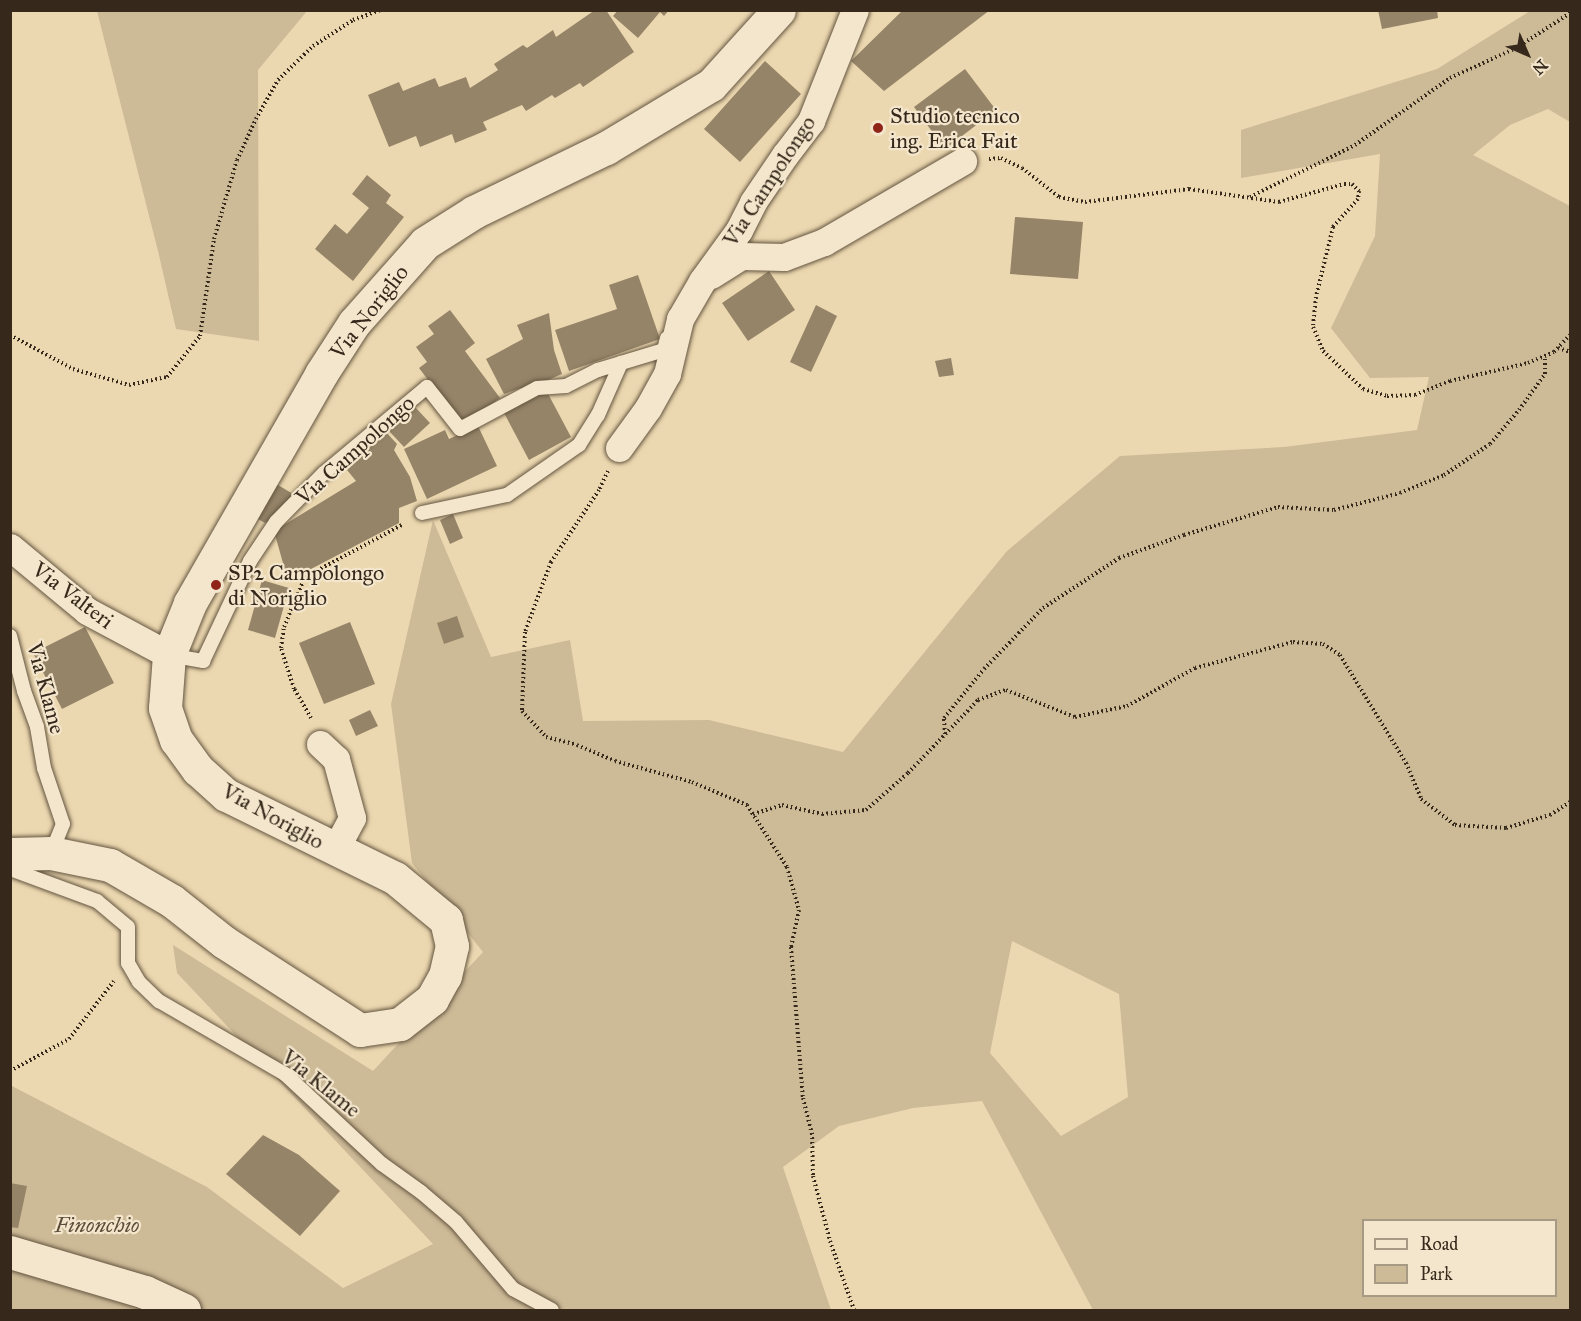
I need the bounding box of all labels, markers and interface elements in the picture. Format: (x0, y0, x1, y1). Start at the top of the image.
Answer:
north arrow (1497, 24, 1557, 84)
text: N (1529, 56, 1552, 79)
place label: Studio tecnico ing. Erica Fait (890, 102, 1020, 154)
street label: Via Campolongo (717, 111, 821, 251)
marker: Studio tecnico ing. Erica Fait (871, 121, 885, 135)
street label: Via Noriglio (324, 260, 414, 364)
street label: Via Campolongo (290, 390, 420, 510)
street label: Via Valteri (27, 556, 119, 634)
place label: SP2 Campolongo di Noriglio (228, 559, 384, 610)
marker: SP2 Campolongo di Noriglio (209, 578, 223, 592)
street label: Via Klame (21, 639, 71, 737)
street label: Via Noriglio (217, 777, 329, 855)
street label: Via Klame (276, 1043, 366, 1123)
park label: Finonchio (55, 1212, 139, 1238)
legend (1362, 1219, 1557, 1297)
text: Road (1420, 1233, 1458, 1255)
text: Park (1420, 1263, 1453, 1285)

